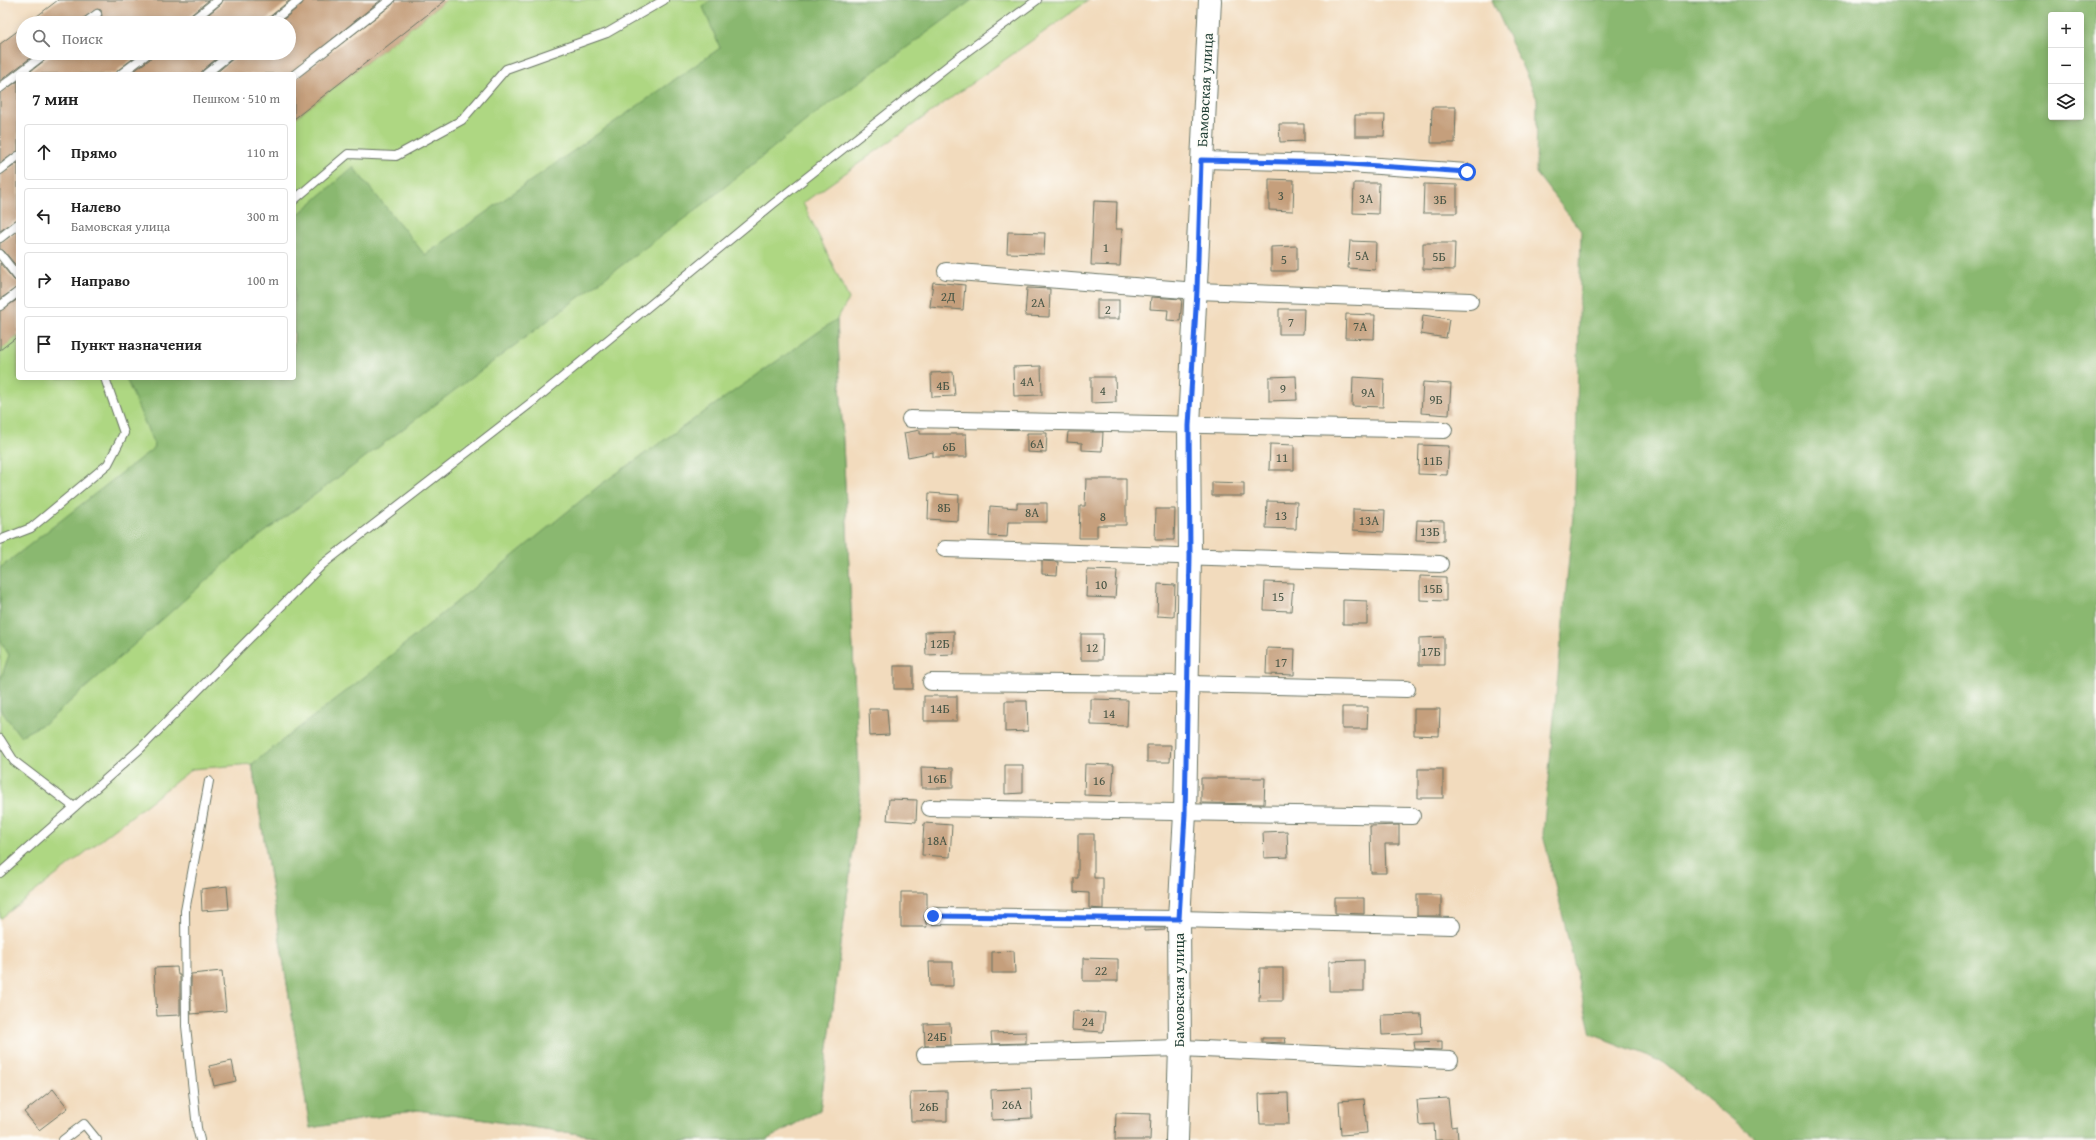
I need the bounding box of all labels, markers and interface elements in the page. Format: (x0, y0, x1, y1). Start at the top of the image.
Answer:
map controls (2048, 12, 2084, 120)
button: + (2048, 12, 2084, 48)
search box (16, 16, 296, 60)
icon: search (30, 27, 52, 49)
text: Поиск (62, 28, 103, 49)
street label: Бамовская улица (1191, 31, 1218, 148)
button: − (2048, 48, 2084, 84)
button: layers (2048, 84, 2084, 120)
text: 7 мин (32, 86, 78, 111)
text: Пешком · 510 m (193, 89, 280, 108)
icon: ahead (33, 141, 55, 163)
text: Прямо (71, 142, 117, 163)
text: 110 m (247, 143, 279, 162)
route start (1458, 163, 1476, 181)
house number: 3 (1278, 186, 1284, 205)
house number: 3А (1359, 189, 1373, 208)
house number: 3Б (1433, 190, 1447, 209)
text: Налево (71, 196, 121, 217)
icon: left (33, 205, 55, 227)
text: 300 m (247, 207, 279, 226)
text: Бамовская улица (71, 217, 170, 236)
house number: 1 (1103, 238, 1109, 257)
house number: 5А (1355, 246, 1369, 265)
house number: 5Б (1432, 247, 1446, 266)
house number: 5 (1281, 250, 1287, 269)
icon: right (33, 269, 55, 291)
text: Направо (71, 270, 130, 291)
text: 100 m (247, 271, 279, 290)
house number: 2Д (941, 287, 955, 306)
house number: 2А (1031, 293, 1045, 312)
house number: 2 (1105, 300, 1111, 319)
house number: 7 (1288, 313, 1294, 332)
house number: 7А (1353, 317, 1367, 336)
icon: arrive (33, 333, 55, 355)
text: Пункт назначения (71, 334, 202, 355)
house number: 4А (1020, 372, 1034, 391)
house number: 4Б (936, 376, 950, 395)
house number: 9 (1280, 379, 1286, 398)
house number: 4 (1100, 381, 1106, 400)
house number: 9А (1361, 383, 1375, 402)
house number: 9Б (1429, 390, 1443, 409)
house number: 6А (1030, 434, 1044, 453)
house number: 6Б (942, 437, 956, 456)
house number: 11 (1276, 448, 1288, 467)
house number: 11Б (1423, 451, 1443, 470)
house number: 8Б (937, 498, 951, 517)
house number: 8А (1025, 503, 1039, 522)
house number: 13 (1275, 506, 1287, 525)
house number: 8 (1100, 507, 1106, 526)
house number: 13А (1359, 511, 1379, 530)
house number: 13Б (1420, 522, 1440, 541)
house number: 10 (1095, 575, 1107, 594)
house number: 15Б (1423, 579, 1443, 598)
house number: 15 (1272, 587, 1284, 606)
house number: 12Б (930, 634, 950, 653)
house number: 12 (1086, 638, 1098, 657)
house number: 17Б (1421, 642, 1441, 661)
house number: 17 (1275, 653, 1287, 672)
house number: 14Б (930, 699, 950, 718)
house number: 14 (1103, 704, 1115, 723)
house number: 16Б (927, 769, 947, 788)
house number: 16 (1093, 771, 1105, 790)
house number: 18А (927, 831, 947, 850)
route end (924, 907, 942, 925)
street label: Бамовская улица (1168, 932, 1189, 1047)
house number: 22 (1095, 961, 1107, 980)
house number: 24 (1082, 1012, 1094, 1031)
house number: 24Б (927, 1027, 947, 1046)
house number: 26А (1002, 1095, 1022, 1114)
house number: 26Б (919, 1097, 939, 1116)

